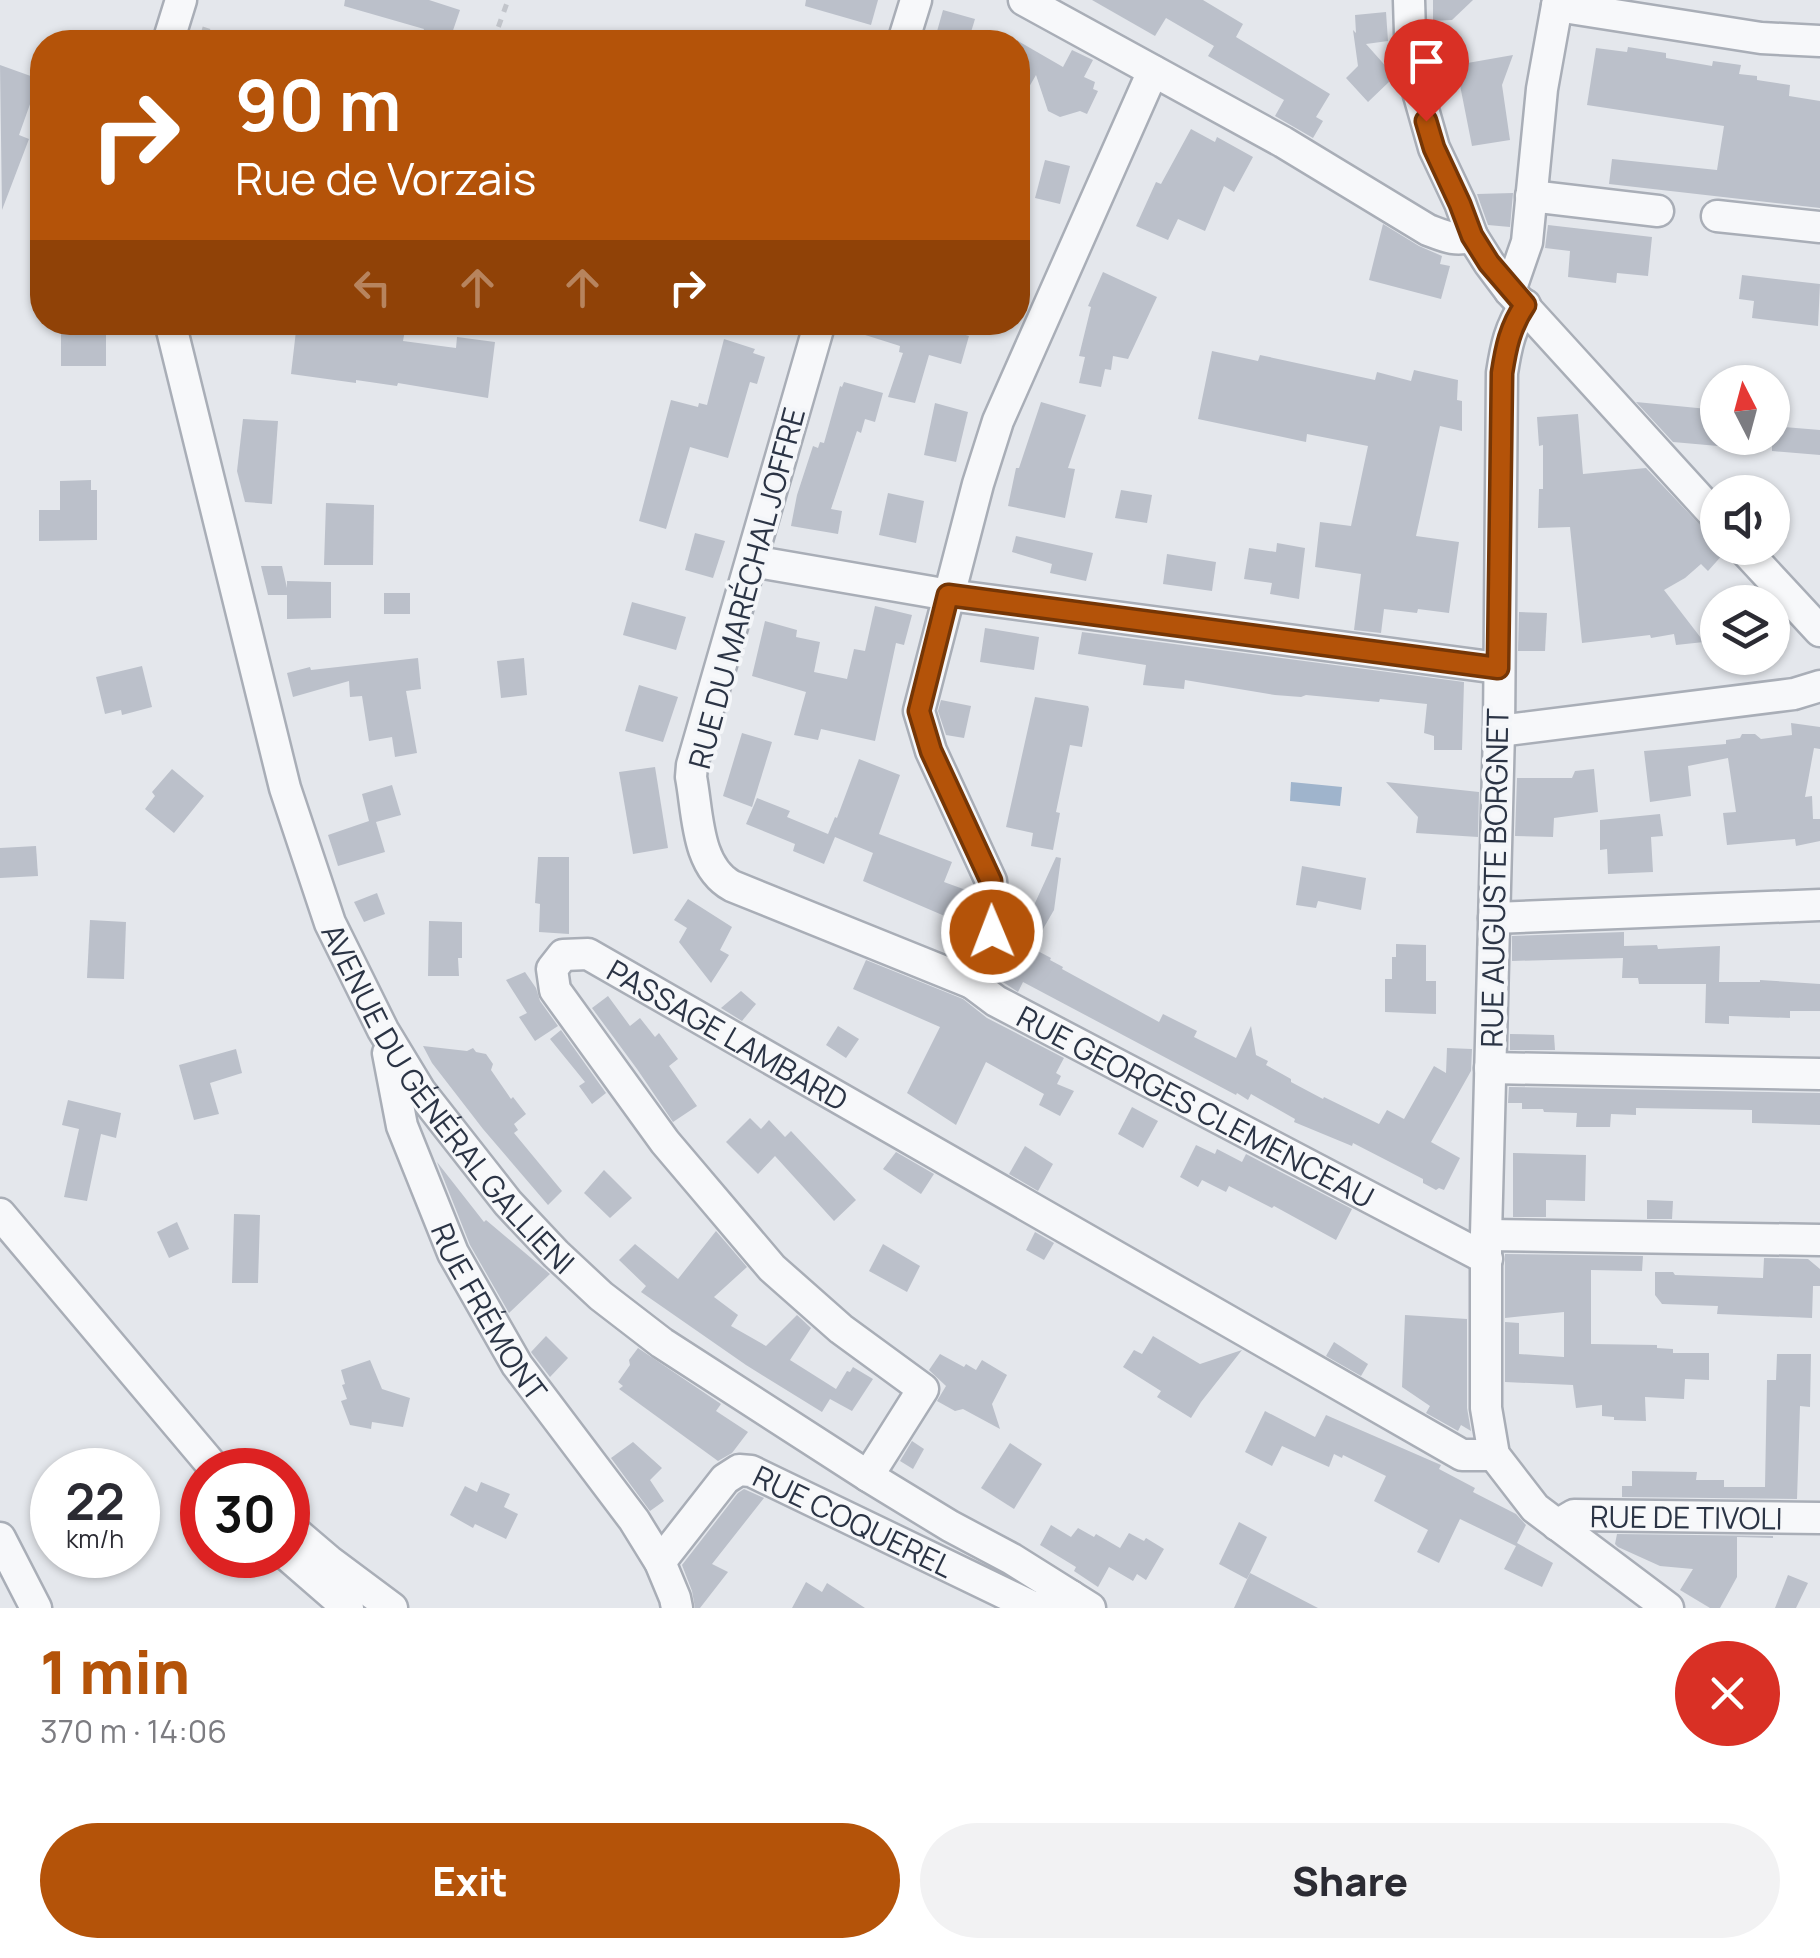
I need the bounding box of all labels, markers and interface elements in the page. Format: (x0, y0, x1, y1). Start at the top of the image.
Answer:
pin (1384, 19, 1469, 122)
icon: arrive (1399, 34, 1454, 89)
text: 90 m (235, 56, 402, 152)
icon: right (70, 70, 200, 200)
text: Rue de Vorzais (235, 147, 536, 209)
icon: left (345, 260, 400, 315)
icon: ahead (450, 260, 505, 315)
icon: ahead (555, 260, 610, 315)
icon: right (660, 260, 715, 315)
north arrow (1700, 365, 1790, 455)
map controls (1700, 365, 1790, 675)
street label: RUE DU MARÉCHAL JOFFRE (678, 403, 814, 773)
button: sound (1700, 475, 1790, 565)
button: layers (1700, 585, 1790, 675)
street label: RUE AUGUSTE BORGNET (1471, 708, 1517, 1048)
position arrow (940, 880, 1044, 984)
street label: AVENUE DU GÉNÉRAL GALLIENI (313, 916, 584, 1282)
street label: PASSAGE LAMBARD (600, 949, 856, 1119)
street label: RUE GEORGES CLEMENCEAU (1010, 995, 1382, 1217)
street label: RUE FRÉMONT (422, 1217, 557, 1409)
speed limit sign: 30 (180, 1448, 310, 1578)
street label: RUE COQUEREL (747, 1455, 960, 1586)
text: 22 (65, 1467, 125, 1535)
street label: RUE DE TIVOLI (1590, 1495, 1783, 1538)
text: km/h (66, 1521, 124, 1556)
text: 1 min (40, 1630, 190, 1712)
button: close (1675, 1641, 1780, 1746)
text: 370 m · 14:06 (40, 1709, 227, 1753)
button: Exit (40, 1823, 900, 1938)
button: Share (920, 1823, 1780, 1938)

